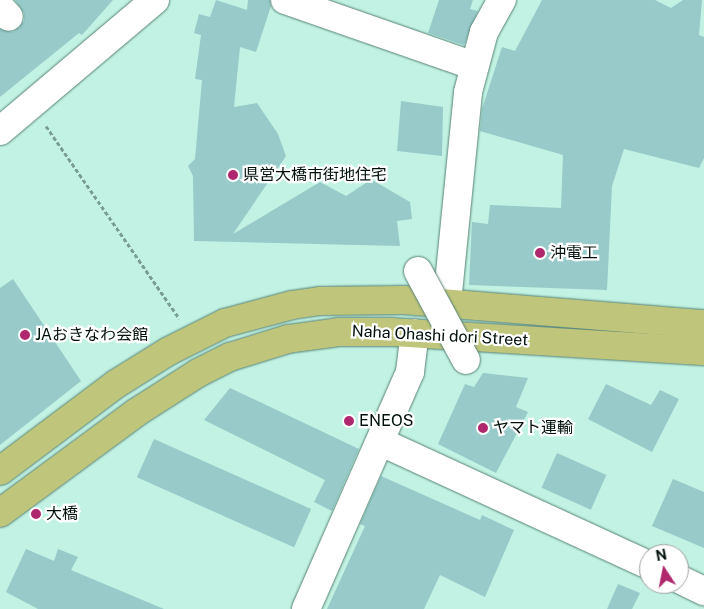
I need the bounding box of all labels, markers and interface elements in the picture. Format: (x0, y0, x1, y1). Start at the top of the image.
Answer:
place label: 県営大橋市街地住宅 (243, 165, 387, 185)
marker: 県営大橋市街地住宅 (227, 169, 239, 181)
place label: 沖電工 (550, 243, 598, 263)
marker: 沖電工 (534, 247, 546, 259)
street label: Naha Ohashi dori Street (351, 322, 529, 350)
place label: JAおきなわ会館 (35, 325, 148, 345)
marker: JAおきなわ会館 (19, 329, 31, 341)
place label: ENEOS (359, 411, 413, 431)
marker: ENEOS (343, 415, 355, 427)
place label: ヤマト運輸 (493, 418, 573, 438)
marker: ヤマト運輸 (477, 422, 489, 434)
place label: 大橋 (46, 504, 78, 524)
marker: 大橋 (30, 508, 42, 520)
north arrow (639, 544, 689, 594)
text: N (654, 546, 668, 564)

